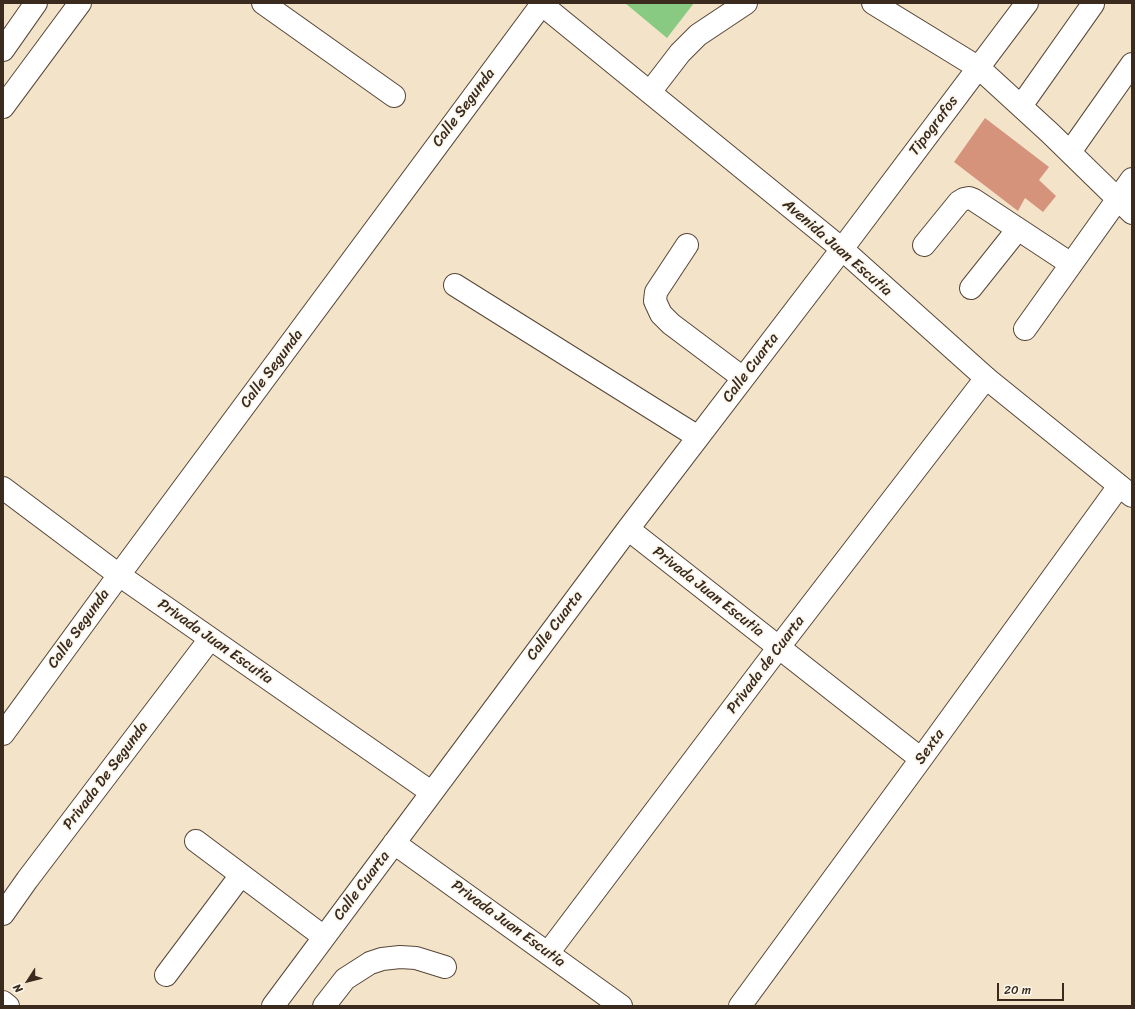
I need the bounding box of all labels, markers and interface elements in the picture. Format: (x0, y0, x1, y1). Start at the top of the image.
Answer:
street label: Calle Segunda (429, 65, 499, 151)
street label: Tipografos (906, 92, 962, 160)
street label: Avenida Juan Escutia (779, 196, 895, 300)
street label: Calle Segunda (237, 326, 307, 412)
street label: Calle Cuarta (719, 330, 783, 406)
street label: Privada Juan Escutia (649, 543, 767, 641)
street label: Calle Segunda (44, 586, 114, 672)
street label: Calle Cuarta (523, 588, 587, 664)
street label: Privada Juan Escutia (154, 596, 276, 688)
street label: Privada de Cuarta (723, 612, 809, 718)
street label: Privada De Segunda (60, 719, 152, 833)
street label: Sexta (911, 726, 949, 768)
street label: Calle Cuarta (330, 848, 394, 924)
street label: Privada Juan Escutia (448, 877, 568, 971)
north arrow (8, 961, 48, 1001)
scale bar (999, 975, 1066, 1001)
text: 20 m (1004, 979, 1031, 1001)
text: N (8, 980, 28, 997)

